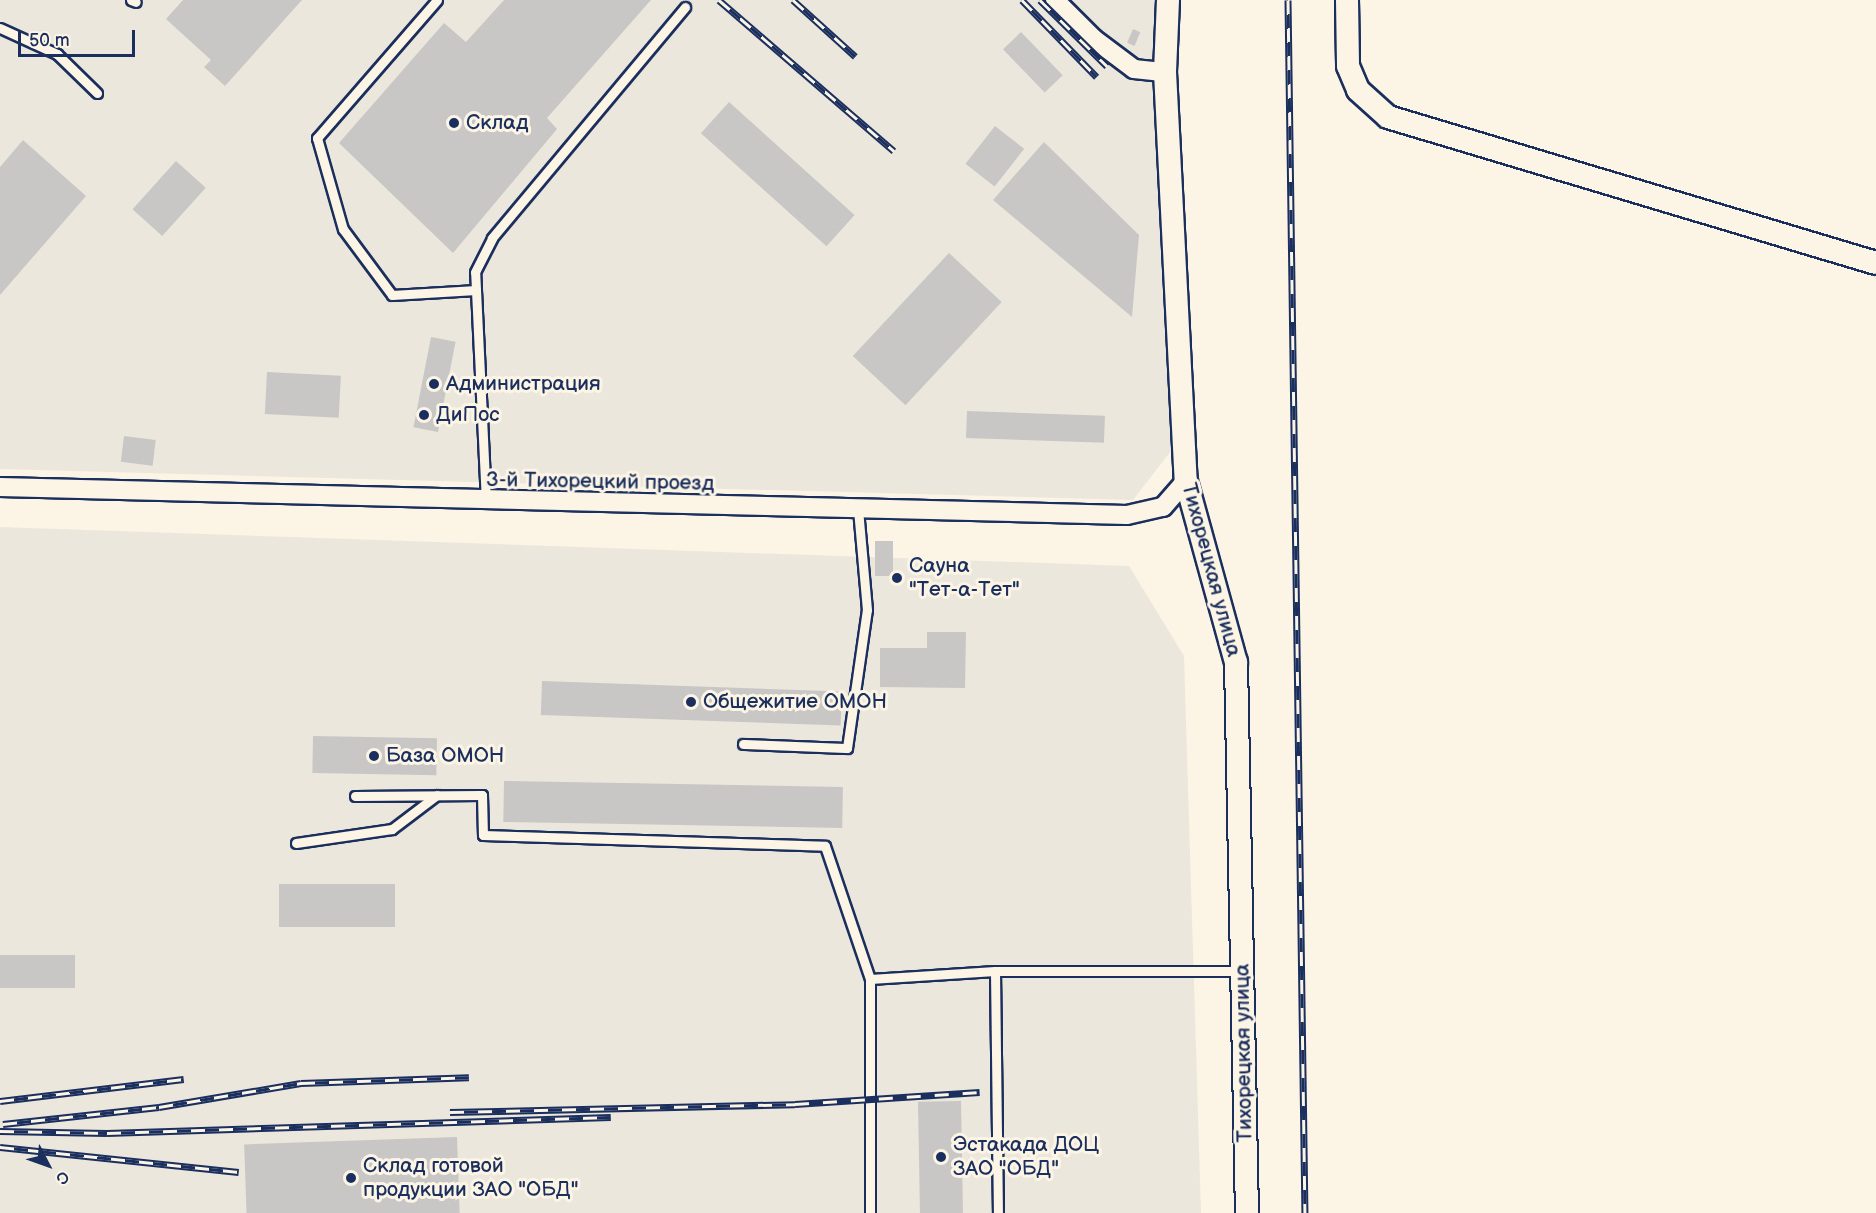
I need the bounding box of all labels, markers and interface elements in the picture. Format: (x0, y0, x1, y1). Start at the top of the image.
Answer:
scale bar (21, 18, 138, 56)
text: 50 m (29, 30, 70, 51)
place label: Склад (466, 110, 528, 136)
marker: Склад (447, 116, 461, 130)
place label: Администрация (446, 371, 601, 397)
marker: Администрация (427, 377, 441, 391)
place label: ДиПос (436, 402, 500, 428)
marker: ДиПос (417, 408, 431, 422)
street label: 3-й Тихорецкий проезд (486, 467, 714, 497)
street label: Тихорецкая улица (1176, 480, 1246, 660)
place label: Сауна "Тет-а-Тет" (909, 553, 1020, 603)
marker: Сауна "Тет-а-Тет" (890, 571, 904, 585)
place label: Общежитие ОМОН (703, 689, 887, 715)
marker: Общежитие ОМОН (684, 695, 698, 709)
place label: База ОМОН (386, 743, 504, 769)
marker: База ОМОН (367, 749, 381, 763)
street label: Тихорецкая улица (1230, 963, 1258, 1143)
place label: Эстакада ДОЦ ЗАО "ОБД" (953, 1132, 1099, 1182)
north arrow (18, 1135, 78, 1195)
marker: Эстакада ДОЦ ЗАО "ОБД" (934, 1150, 948, 1164)
place label: Склад готовой продукции ЗАО "ОБД" (363, 1153, 578, 1203)
text: С (51, 1167, 73, 1188)
marker: Склад готовой продукции ЗАО "ОБД" (344, 1171, 358, 1185)

